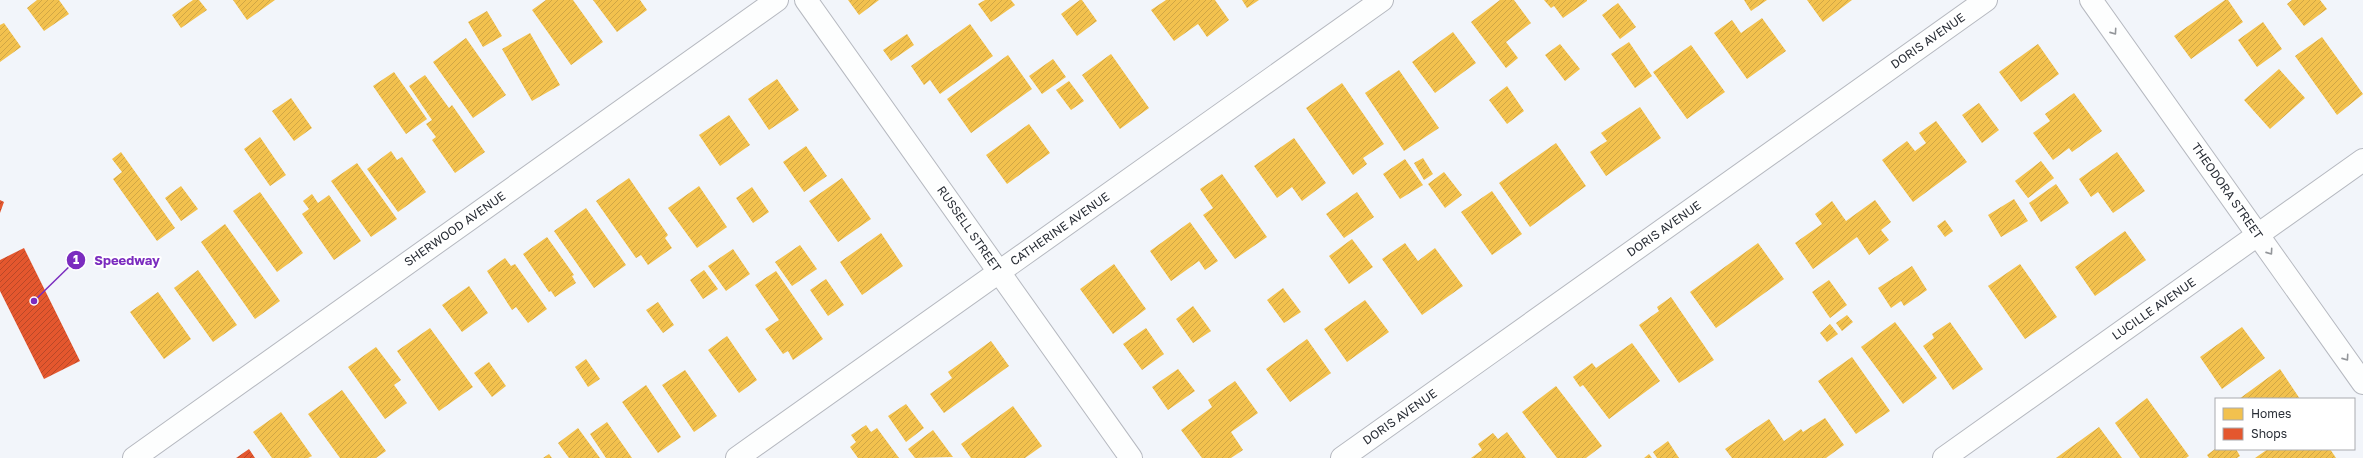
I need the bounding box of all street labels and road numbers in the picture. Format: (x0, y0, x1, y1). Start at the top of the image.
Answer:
street label: DORIS AVENUE (1888, 9, 1968, 72)
street label: THEODORA STREET (2188, 139, 2267, 242)
street label: RUSSELL STREET (934, 183, 1005, 275)
street label: SHERWOOD AVENUE (401, 188, 508, 269)
street label: CATHERINE AVENUE (1007, 189, 1112, 269)
street label: DORIS AVENUE (1624, 197, 1704, 260)
street label: LUCILLE AVENUE (2109, 274, 2198, 343)
street label: DORIS AVENUE (1360, 385, 1440, 448)

